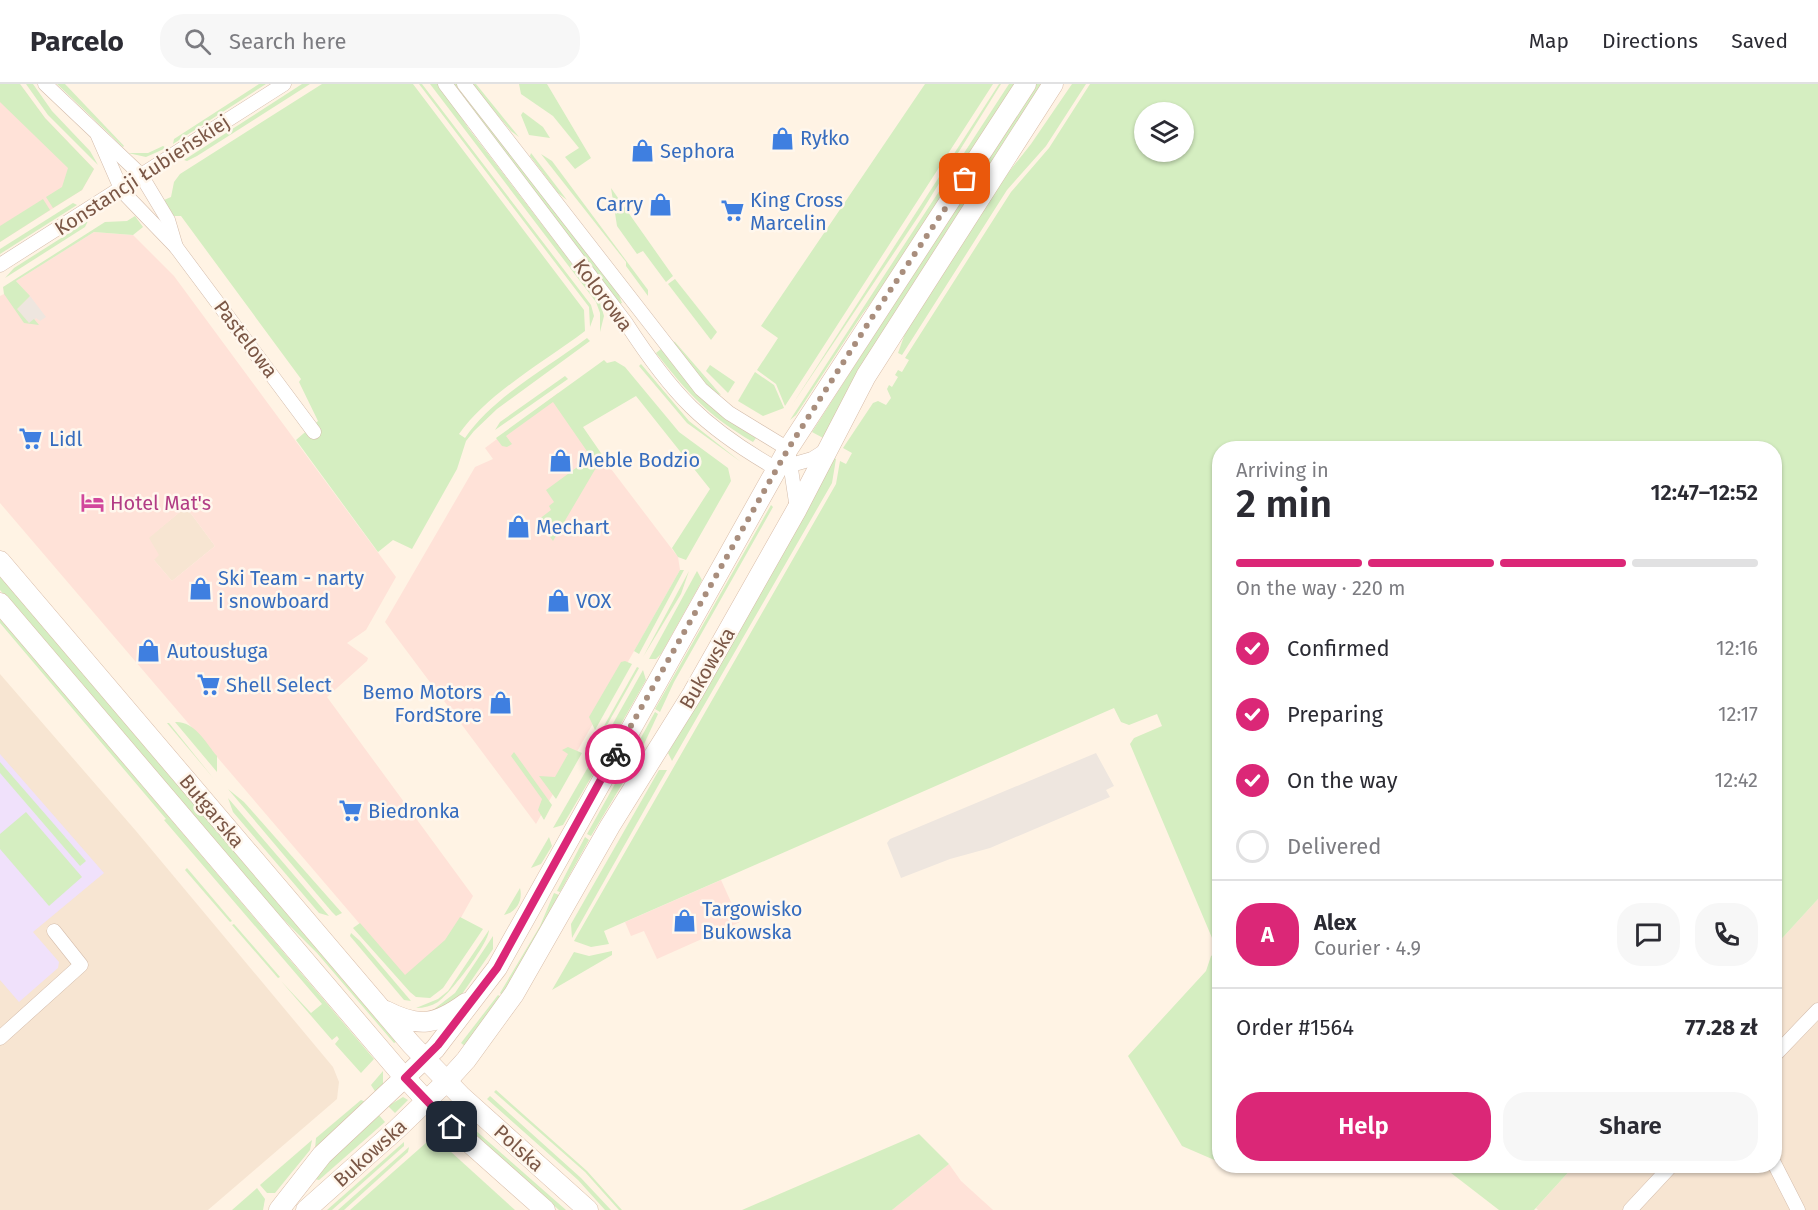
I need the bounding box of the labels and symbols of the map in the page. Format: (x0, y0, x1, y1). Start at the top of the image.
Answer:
street label: Konstancji Łubieńskiej (50, 110, 234, 240)
shop icon: Ryłko (769, 125, 795, 151)
place label: Ryłko (800, 126, 850, 150)
shop icon: Sephora (629, 138, 655, 164)
place label: Sephora (660, 139, 735, 163)
pin (939, 153, 990, 204)
place label: King Cross Marcelin (750, 188, 843, 235)
shop icon: Carry (648, 191, 674, 217)
place label: Carry (596, 192, 643, 216)
supermarket icon: King Cross Marcelin (719, 198, 745, 224)
street label: Kolorowa (568, 254, 638, 336)
street label: Pastelowa (209, 296, 283, 382)
supermarket icon: Lidl (18, 426, 44, 452)
place label: Lidl (49, 427, 83, 451)
shop icon: Meble Bodzio (547, 447, 573, 473)
place label: Meble Bodzio (578, 448, 700, 472)
hotel icon: Hotel Mat's (79, 490, 105, 516)
place label: Hotel Mat's (110, 491, 211, 515)
shop icon: Mechart (505, 514, 531, 540)
place label: Mechart (536, 515, 610, 539)
place label: Ski Team - narty i snowboard (218, 566, 364, 613)
shop icon: Ski Team - narty i snowboard (187, 576, 213, 602)
shop icon: VOX (545, 588, 571, 614)
place label: VOX (576, 589, 612, 613)
street label: Bukowska (674, 623, 740, 713)
shop icon: Autousługa (136, 638, 162, 664)
place label: Autousługa (167, 639, 268, 663)
supermarket icon: Shell Select (195, 672, 221, 698)
place label: Shell Select (226, 673, 333, 697)
place label: Bemo Motors FordStore (362, 680, 482, 727)
shop icon: Bemo Motors FordStore (487, 690, 513, 716)
courier (585, 724, 645, 784)
street label: Bułgarska (174, 769, 250, 853)
supermarket icon: Biedronka (337, 798, 363, 824)
place label: Biedronka (368, 799, 460, 823)
place label: Targowisko Bukowska (702, 897, 802, 944)
shop icon: Targowisko Bukowska (671, 907, 697, 933)
pin (426, 1101, 477, 1152)
street label: Bukowska (329, 1114, 411, 1192)
street label: Polska (489, 1119, 549, 1177)

